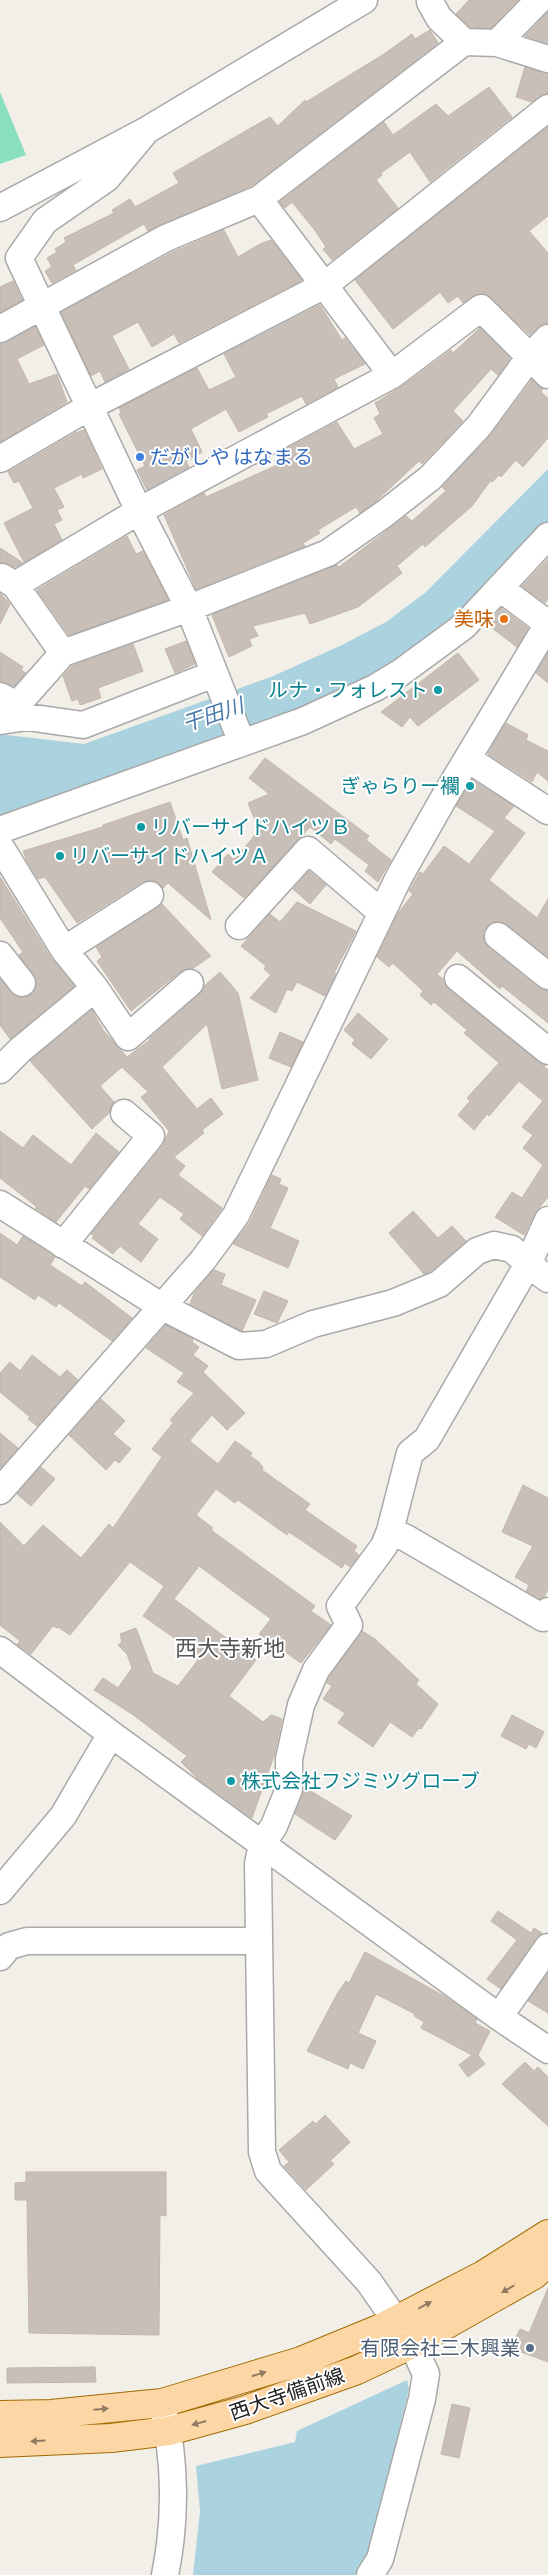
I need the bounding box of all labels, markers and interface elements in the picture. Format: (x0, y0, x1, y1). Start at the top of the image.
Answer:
place label: だがしや はなまる (150, 447, 313, 468)
marker: だがしや はなまる (134, 451, 146, 463)
place label: 美味 (454, 609, 494, 630)
marker: 美味 (498, 613, 510, 625)
place label: ルナ・フォレスト (268, 681, 428, 701)
marker: ルナ・フォレスト (432, 684, 444, 696)
water label: 干田川 (180, 695, 248, 736)
place label: ぎゃらりー襴 (340, 776, 460, 797)
marker: ぎゃらりー襴 (464, 780, 476, 792)
place label: リバーサイドハイツＢ (151, 817, 350, 838)
marker: リバーサイドハイツＢ (135, 821, 147, 833)
place label: リバーサイドハイツＡ (70, 846, 269, 867)
marker: リバーサイドハイツＡ (54, 850, 66, 862)
district label: 西大寺新地 (175, 1637, 285, 1660)
place label: 株式会社フジミツグローブ (241, 1770, 480, 1792)
marker: 株式会社フジミツグローブ (225, 1775, 237, 1787)
one-way arrow (501, 2285, 514, 2294)
one-way arrow (418, 2301, 432, 2309)
place label: 有限会社三木興業 (360, 2338, 520, 2359)
marker: 有限会社三木興業 (524, 2342, 536, 2354)
street label: 西大寺備前線 (227, 2364, 347, 2424)
one-way arrow (252, 2370, 267, 2378)
one-way arrow (93, 2405, 109, 2413)
one-way arrow (192, 2419, 207, 2427)
one-way arrow (30, 2438, 46, 2446)

